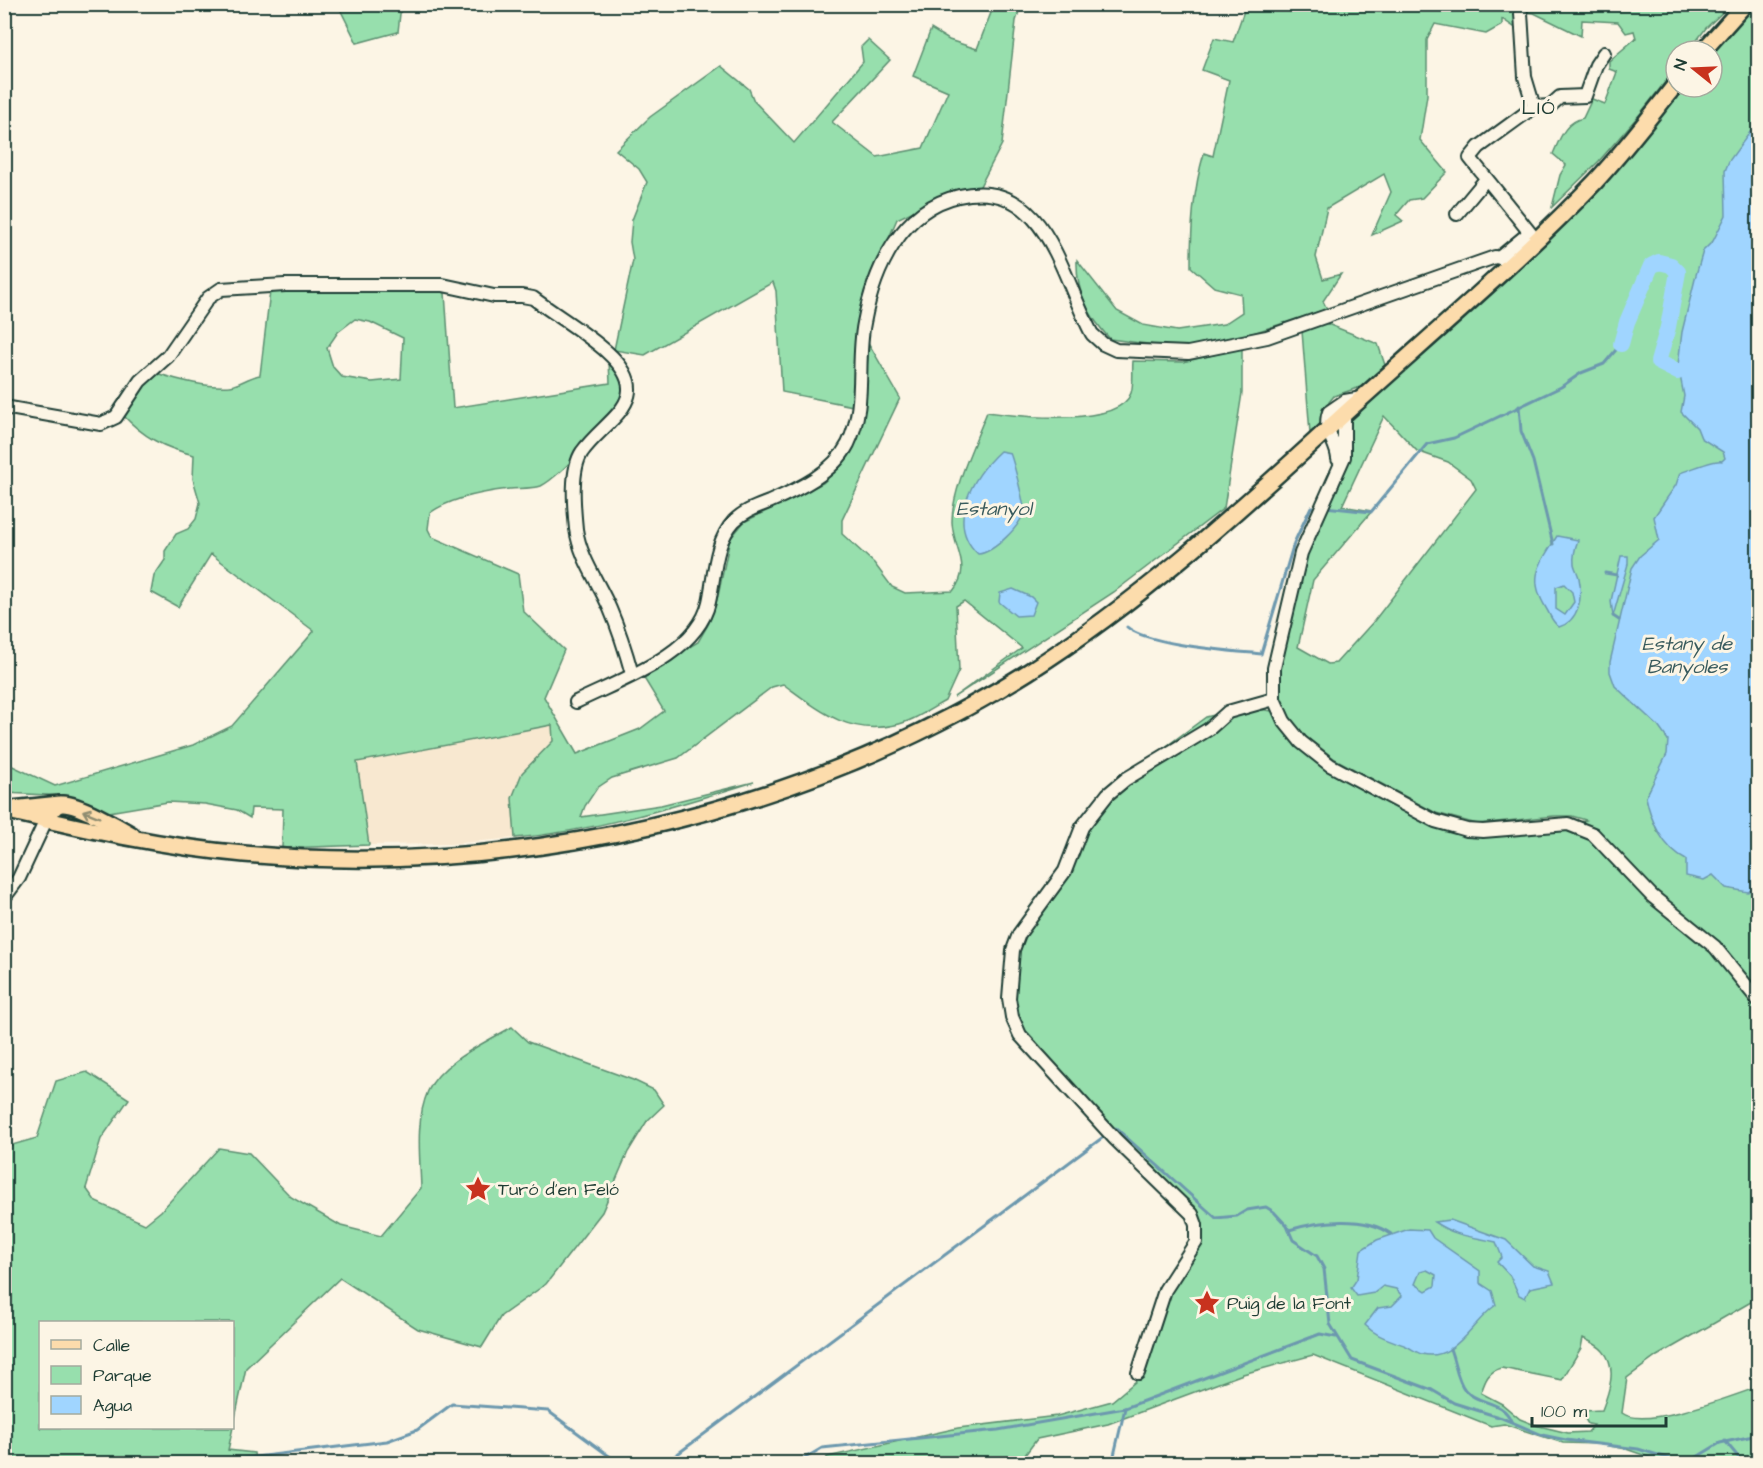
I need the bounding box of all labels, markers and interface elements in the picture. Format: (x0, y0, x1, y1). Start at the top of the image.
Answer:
north arrow (1664, 39, 1724, 99)
text: N (1669, 57, 1693, 73)
district label: LIÓ (1522, 94, 1556, 122)
water label: Estanyol (956, 495, 1035, 524)
water label: Estany de Banyoles (1642, 630, 1733, 682)
one-way arrow (83, 808, 101, 819)
place icon: Turó d'en Feló (463, 1174, 493, 1204)
place label: Turó d'en Feló (498, 1177, 619, 1202)
place icon: Puig de la Font (1192, 1288, 1222, 1318)
place label: Puig de la Font (1227, 1291, 1352, 1317)
legend (39, 1321, 234, 1429)
text: Calle (93, 1333, 131, 1358)
text: Parque (93, 1363, 152, 1388)
scale bar (1532, 1390, 1666, 1428)
text: Agua (93, 1393, 132, 1419)
text: 100 m (1541, 1399, 1587, 1424)

